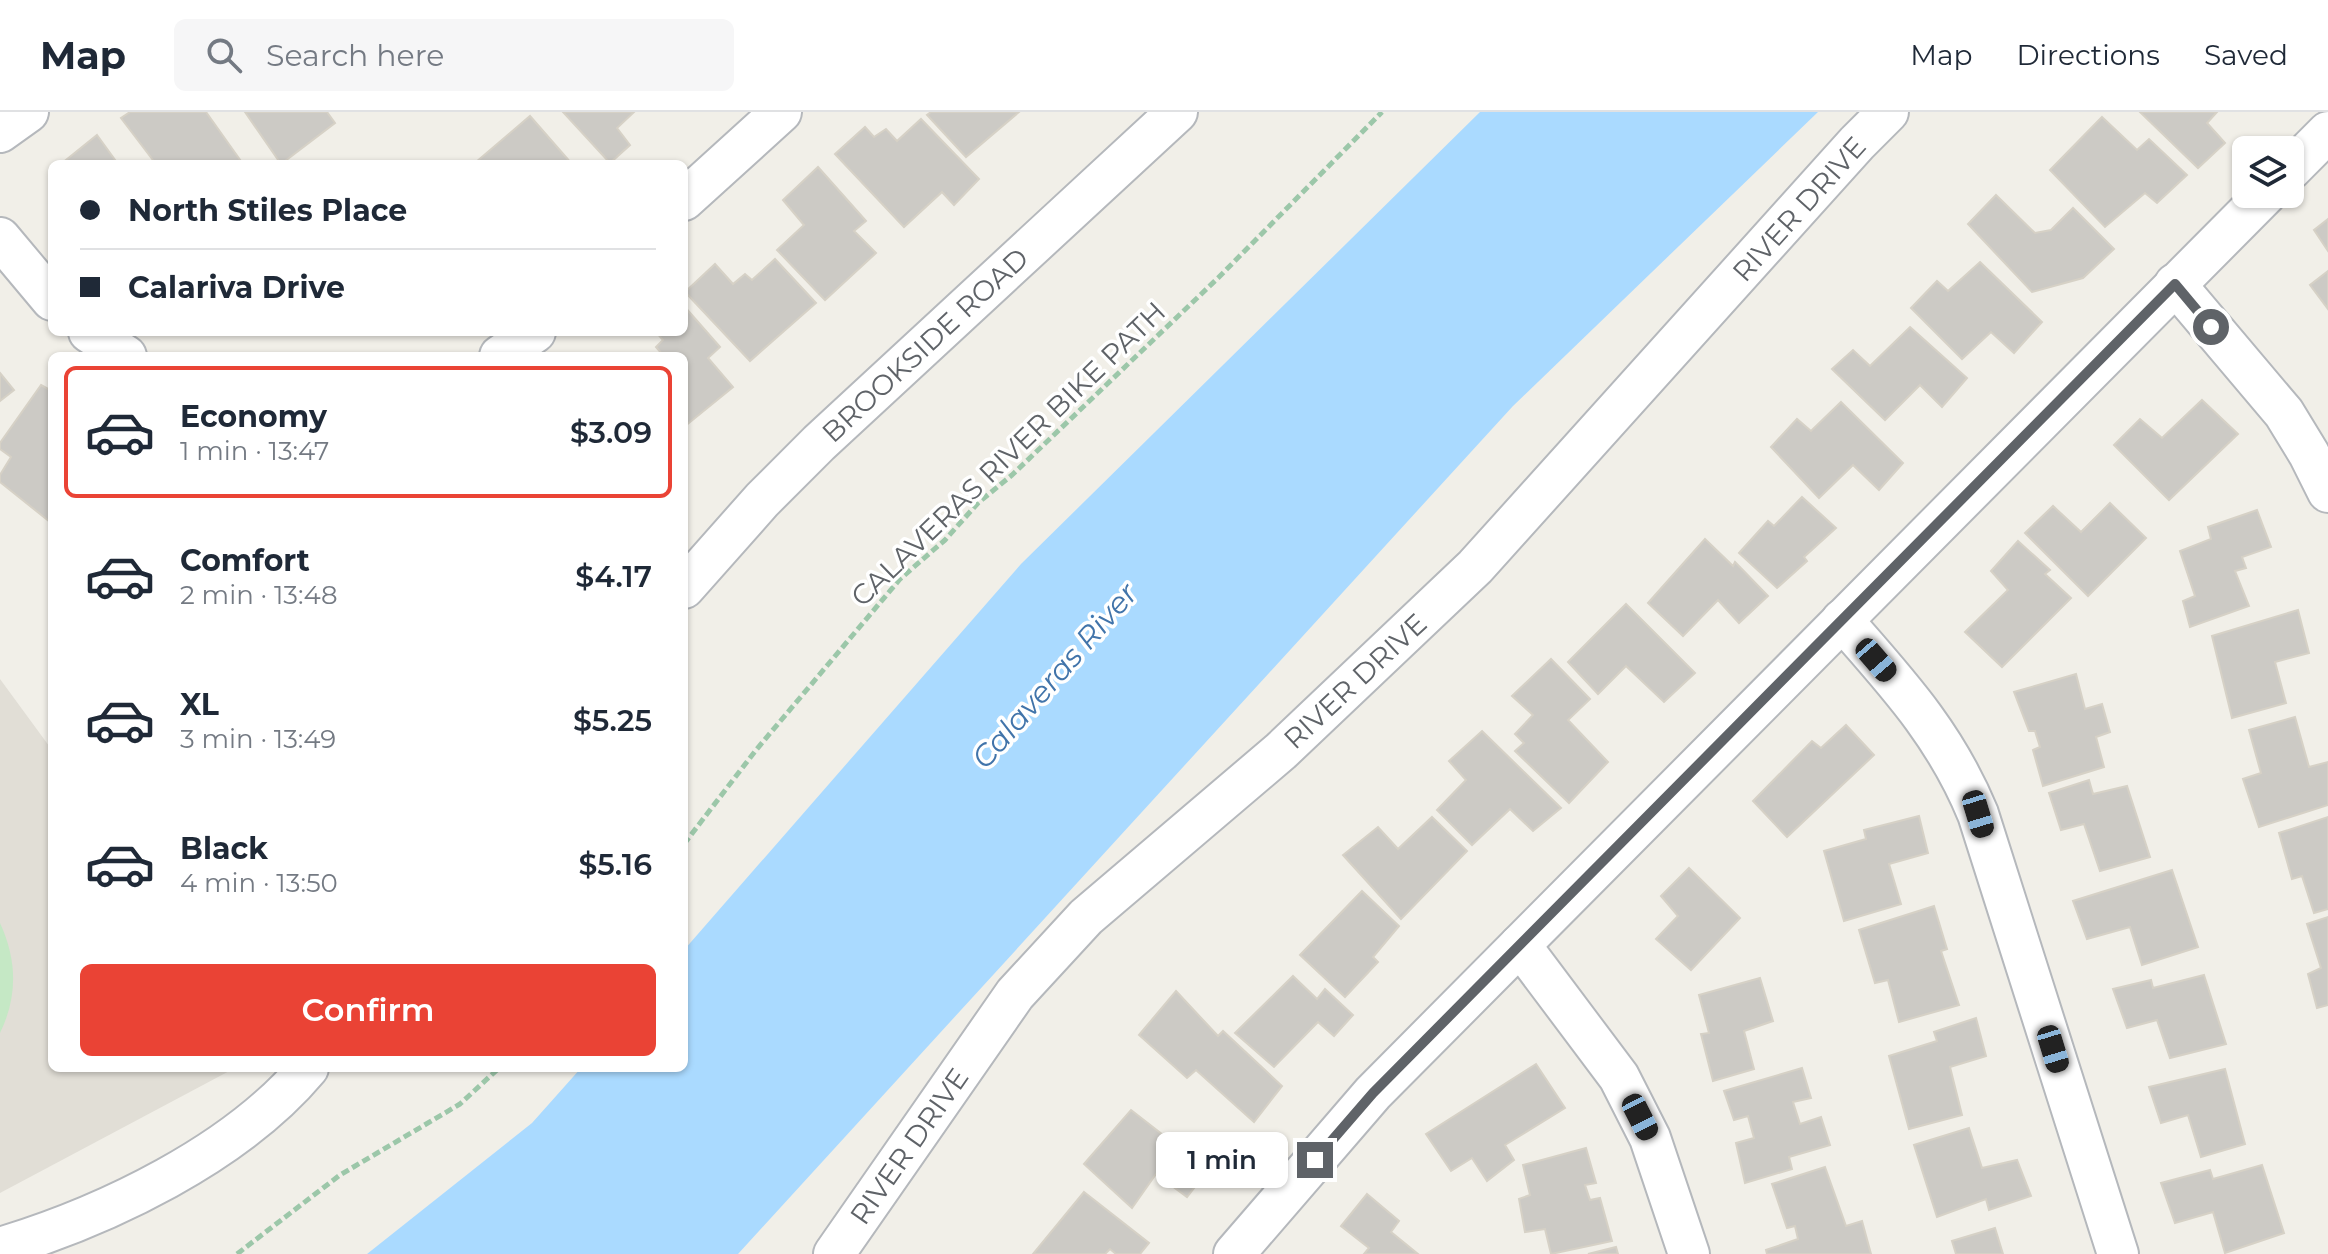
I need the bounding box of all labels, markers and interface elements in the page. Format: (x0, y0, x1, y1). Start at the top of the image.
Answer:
search box (174, 19, 734, 91)
text: Map (40, 32, 126, 79)
icon: search (202, 33, 246, 77)
text: Search here (266, 37, 444, 74)
text: Map (1910, 38, 1972, 72)
text: Directions (2016, 38, 2160, 72)
text: Saved (2204, 38, 2288, 72)
street label: RIVER DRIVE (1725, 130, 1873, 288)
map controls (2232, 136, 2304, 208)
button: layers (2232, 136, 2304, 208)
text: North Stiles Place (128, 192, 407, 229)
street label: BROOKSIDE ROAD (815, 241, 1035, 449)
text: Calariva Drive (128, 269, 345, 306)
street label: CALAVERAS RIVER BIKE PATH (844, 295, 1172, 613)
route start (2193, 309, 2229, 345)
icon: car (84, 396, 156, 468)
text: Economy (180, 398, 327, 435)
text: $3.09 (570, 414, 652, 451)
text: 1 min · 13:47 (180, 435, 329, 467)
icon: car (84, 540, 156, 612)
text: Comfort (180, 542, 310, 579)
text: $4.17 (575, 558, 652, 595)
water label: Calaveras River (964, 575, 1146, 776)
text: 2 min · 13:48 (180, 579, 338, 611)
street label: RIVER DRIVE (1276, 606, 1434, 756)
car (1851, 634, 1901, 686)
icon: car (84, 684, 156, 756)
text: XL (180, 686, 219, 723)
text: $5.25 (573, 702, 652, 739)
text: 3 min · 13:49 (180, 723, 336, 755)
car (1960, 788, 1996, 840)
icon: car (84, 828, 156, 900)
text: Black (180, 830, 268, 867)
text: $5.16 (578, 846, 652, 883)
text: 4 min · 13:50 (180, 867, 338, 899)
button: Confirm (80, 964, 656, 1056)
car (2035, 1023, 2071, 1075)
street label: RIVER DRIVE (843, 1061, 975, 1231)
car (1618, 1090, 1662, 1144)
callout: 1 min (1155, 1132, 1287, 1188)
route end (1297, 1142, 1333, 1178)
text: 1 min (1187, 1144, 1257, 1176)

